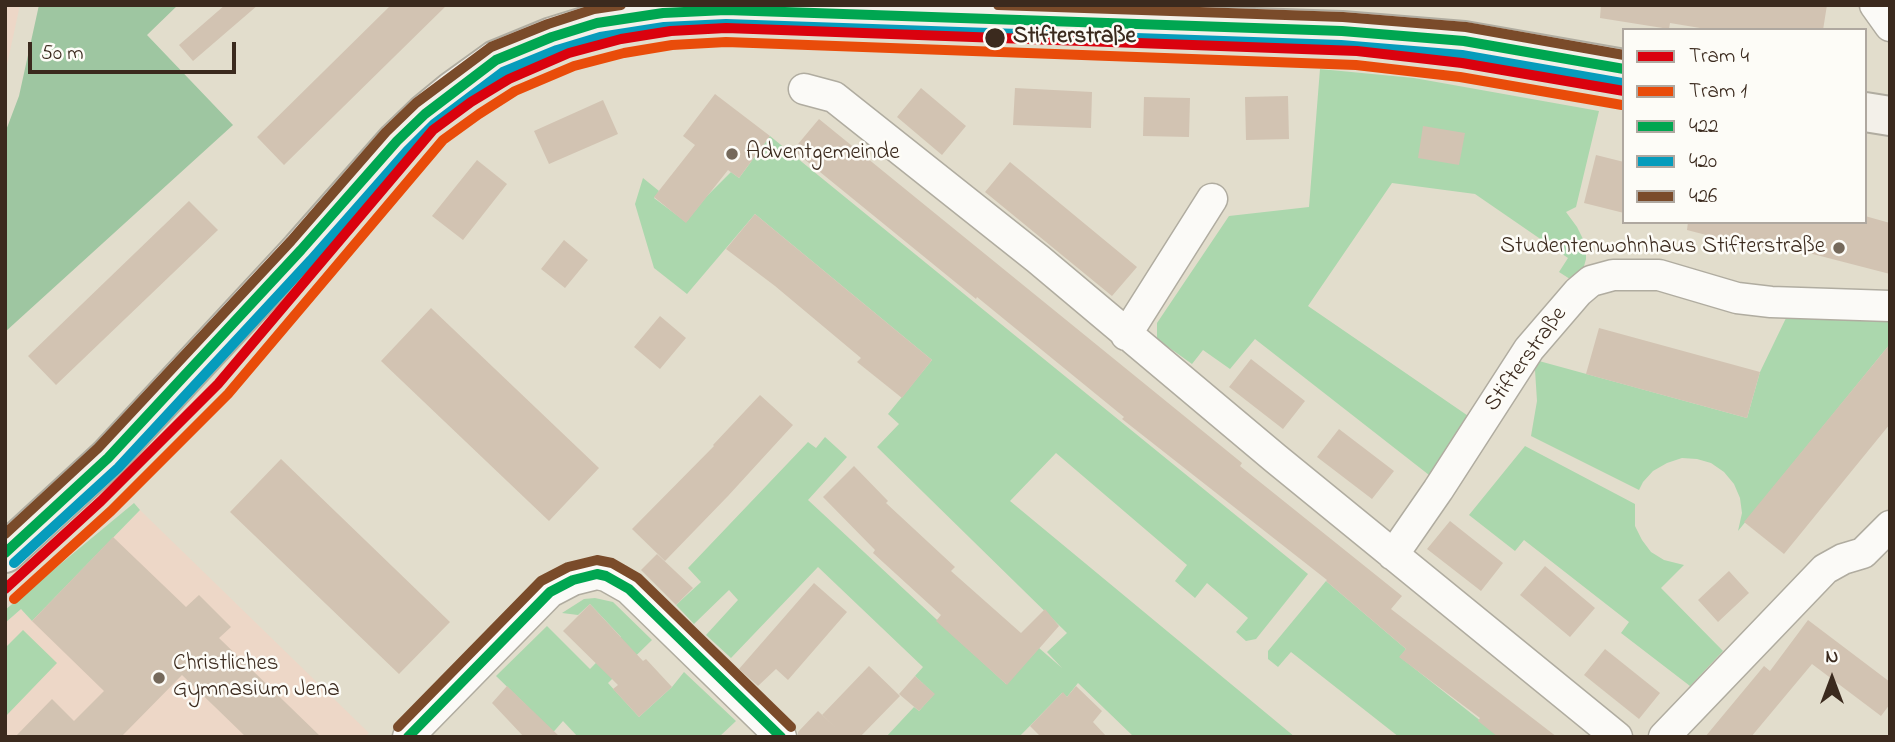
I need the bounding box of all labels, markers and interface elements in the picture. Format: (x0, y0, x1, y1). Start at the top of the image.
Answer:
place label: Stifterstraße (1013, 24, 1136, 52)
marker: Stifterstraße (983, 26, 1007, 50)
scale bar (32, 28, 240, 72)
legend (1622, 28, 1867, 224)
text: 50 m (41, 39, 84, 69)
text: Tram 4 (1689, 42, 1749, 72)
text: Tram 1 (1689, 77, 1747, 107)
text: 422 (1689, 112, 1719, 142)
place label: Adventgemeinde (746, 140, 900, 168)
marker: Adventgemeinde (724, 146, 740, 162)
text: 420 (1689, 147, 1717, 177)
text: 426 (1689, 182, 1717, 212)
place label: Studentenwohnhaus Stifterstraße (1500, 234, 1825, 262)
marker: Studentenwohnhaus Stifterstraße (1831, 240, 1847, 256)
street label: Stifterstraße (1480, 302, 1574, 418)
north arrow (1797, 644, 1867, 714)
text: N (1826, 644, 1838, 671)
place label: Christliches Gymnasium Jena (173, 651, 340, 705)
marker: Christliches Gymnasium Jena (151, 670, 167, 686)

